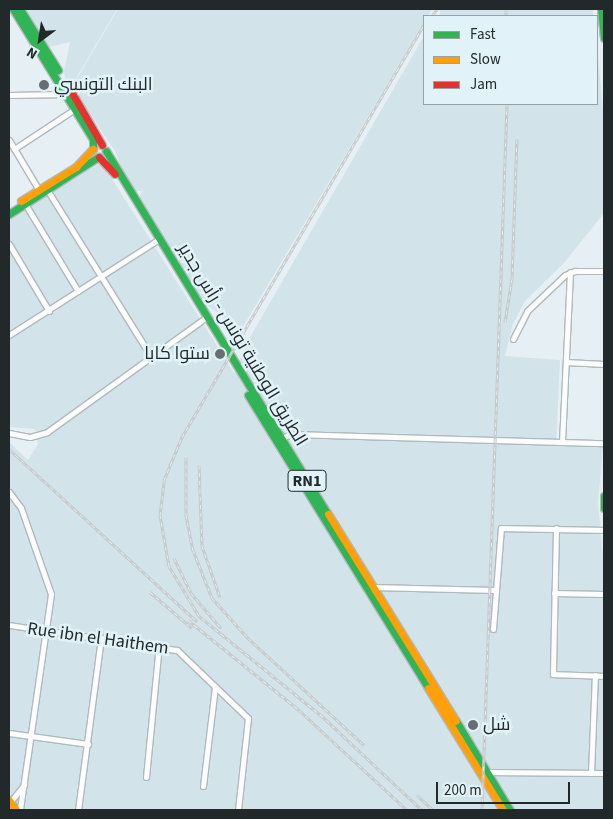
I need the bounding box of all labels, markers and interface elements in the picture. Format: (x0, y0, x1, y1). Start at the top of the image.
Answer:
north arrow (15, 15, 65, 65)
legend (423, 15, 598, 105)
text: Fast (470, 24, 496, 45)
text: N (23, 42, 41, 64)
text: Slow (470, 49, 501, 70)
place label: البنك التونسي (54, 74, 153, 96)
text: Jam (470, 74, 497, 95)
marker: البنك التونسي (38, 79, 50, 91)
street label: الطريق الوطنية تونس - رأس جدير (173, 240, 311, 450)
place label: ستوا كابا (144, 343, 210, 365)
marker: ستوا كابا (214, 348, 226, 360)
road number: RN1 (287, 468, 327, 494)
street label: Rue ibn el Haithem (26, 618, 170, 660)
place label: شل (483, 714, 510, 736)
marker: شل (467, 719, 479, 731)
scale bar (438, 772, 572, 804)
text: 200 m (444, 780, 482, 801)

